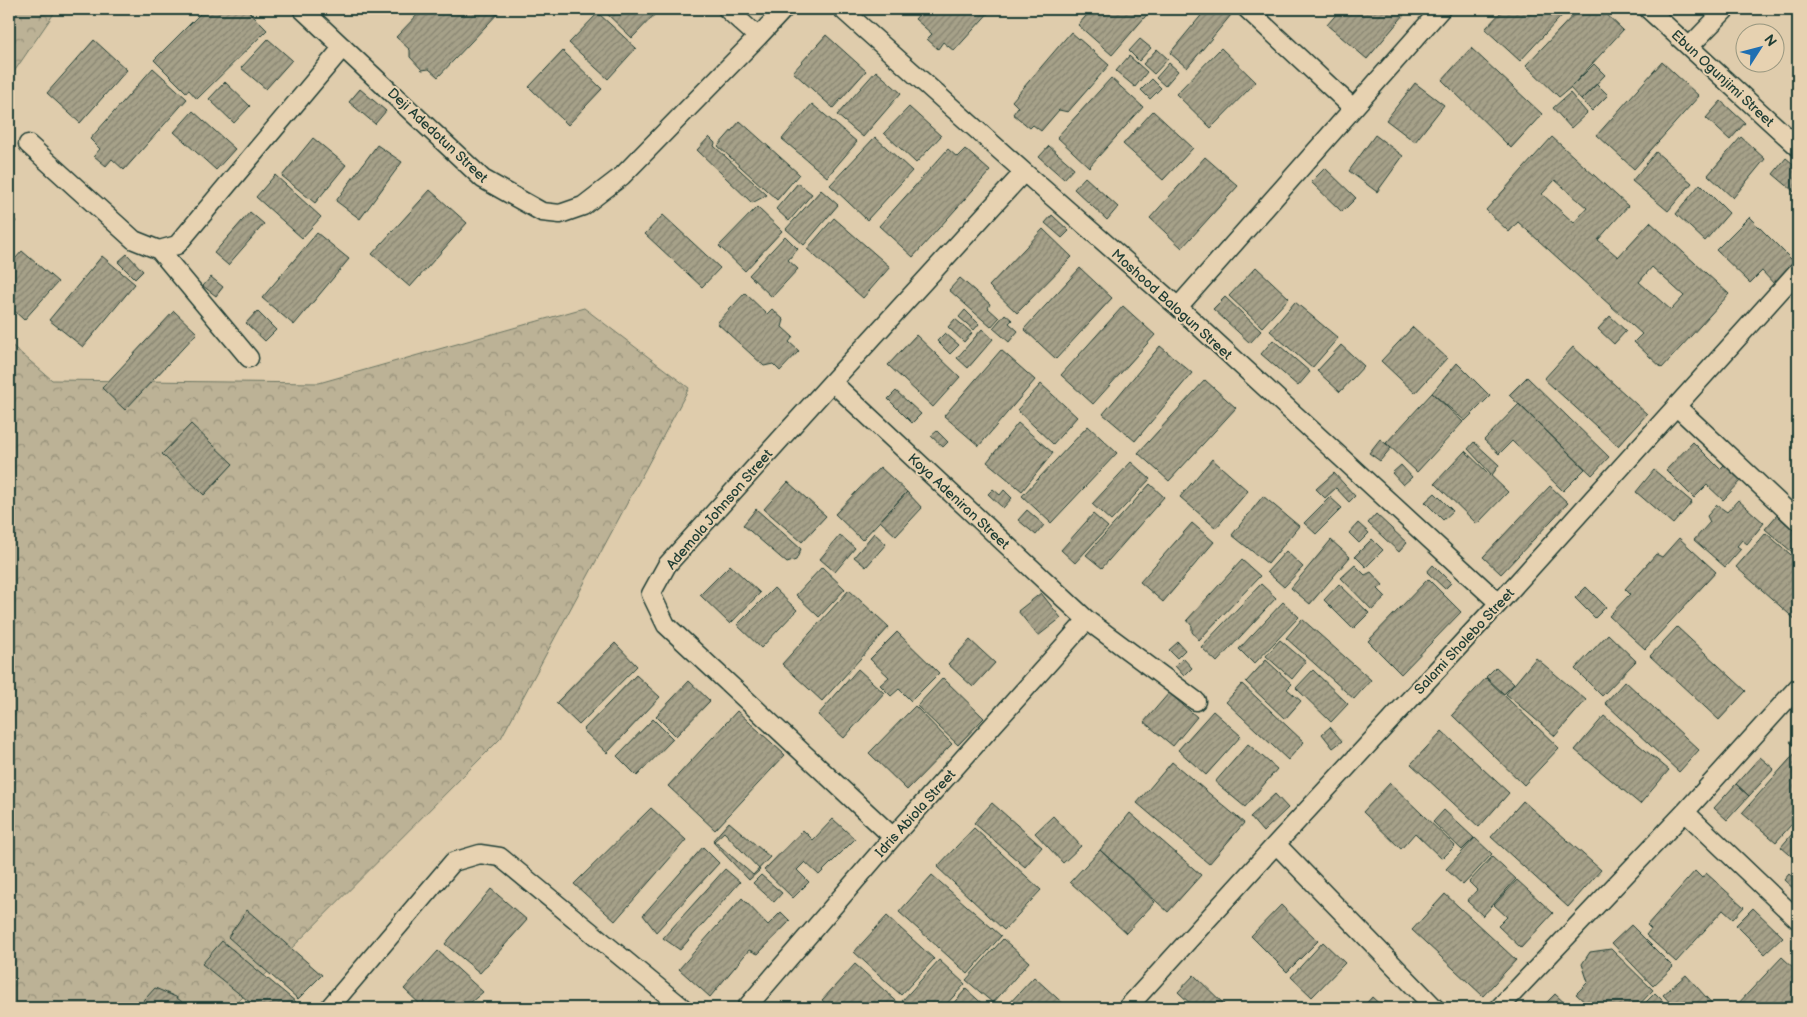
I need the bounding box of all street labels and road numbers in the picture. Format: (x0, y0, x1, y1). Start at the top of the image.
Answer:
street label: Ebun Ogunjimi Street (1668, 26, 1778, 131)
street label: Deji Adedotun Street (384, 84, 492, 187)
street label: Moshood Balogun Street (1108, 246, 1236, 364)
street label: Ademola Johnson Street (663, 445, 777, 573)
street label: Koya Adeniran Street (904, 450, 1013, 553)
street label: Salami Sholebo Street (1411, 584, 1518, 698)
street label: Idris Abiola Street (872, 766, 960, 861)

